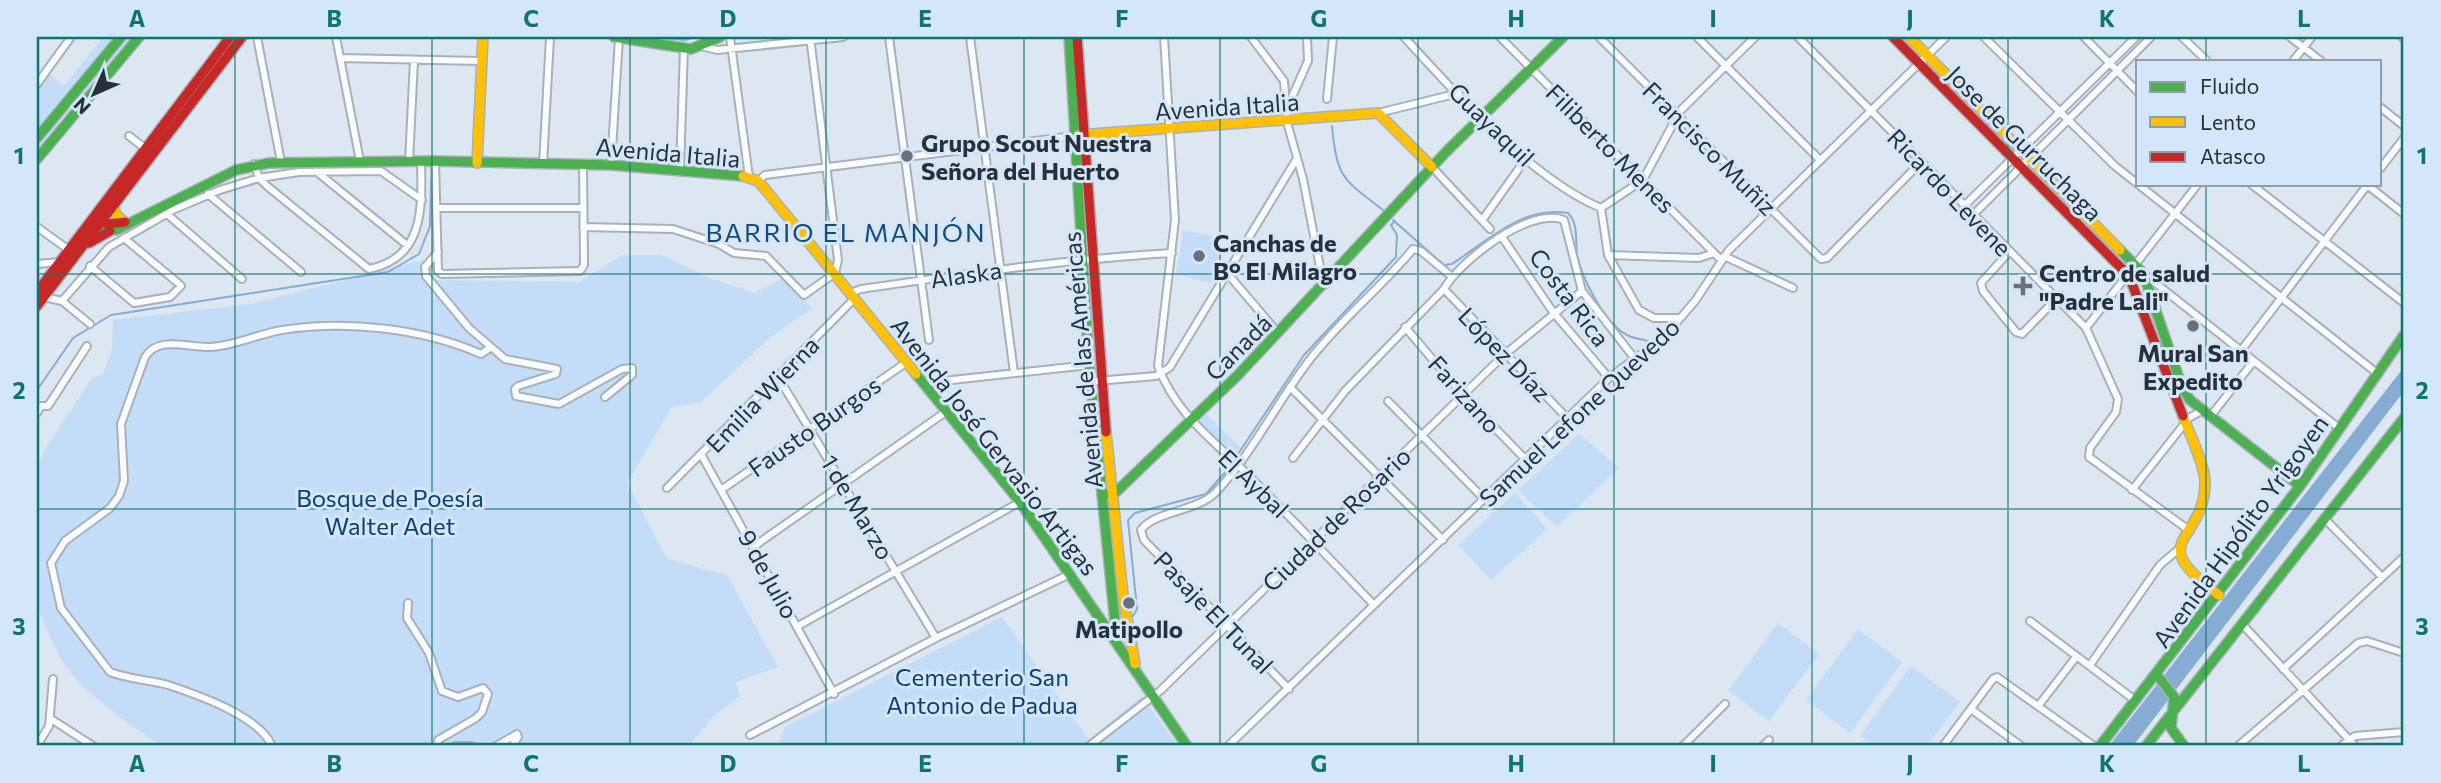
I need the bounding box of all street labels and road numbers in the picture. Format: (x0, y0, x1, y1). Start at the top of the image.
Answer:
street label: Jose de Gurruchaga (1941, 59, 2109, 227)
street label: Francisco Muñiz (1637, 75, 1783, 221)
street label: Guayaquil (1443, 76, 1541, 172)
street label: Filiberto Menes (1541, 78, 1681, 218)
street label: Avenida Italia (1154, 86, 1300, 126)
street label: Ricardo Levene (1882, 122, 2018, 262)
street label: Avenida Italia (594, 131, 742, 173)
street label: Avenida de las Américas (1056, 230, 1108, 490)
street label: Costa Rica (1524, 242, 1616, 352)
street label: Alaska (928, 255, 1004, 293)
street label: López Díaz (1453, 301, 1557, 407)
street label: Canadá (1199, 308, 1277, 386)
street label: Avenida José Gervasio Artigas (885, 311, 1105, 581)
street label: Samuel Lefone Quevedo (1473, 312, 1685, 512)
street label: Emilia Wierna (699, 330, 825, 458)
street label: Farizano (1423, 349, 1507, 439)
street label: Fausto Burgos (742, 370, 886, 482)
street label: Avenida Hipólito Yrigoyen (2146, 409, 2334, 653)
street label: Ciudad de Rosario (1256, 441, 1416, 597)
street label: El Aybal (1213, 443, 1295, 523)
street label: 1 de Marzo (815, 449, 901, 565)
street label: 9 de Julio (733, 524, 805, 624)
street label: Pasaje El Tunal (1148, 545, 1280, 679)

